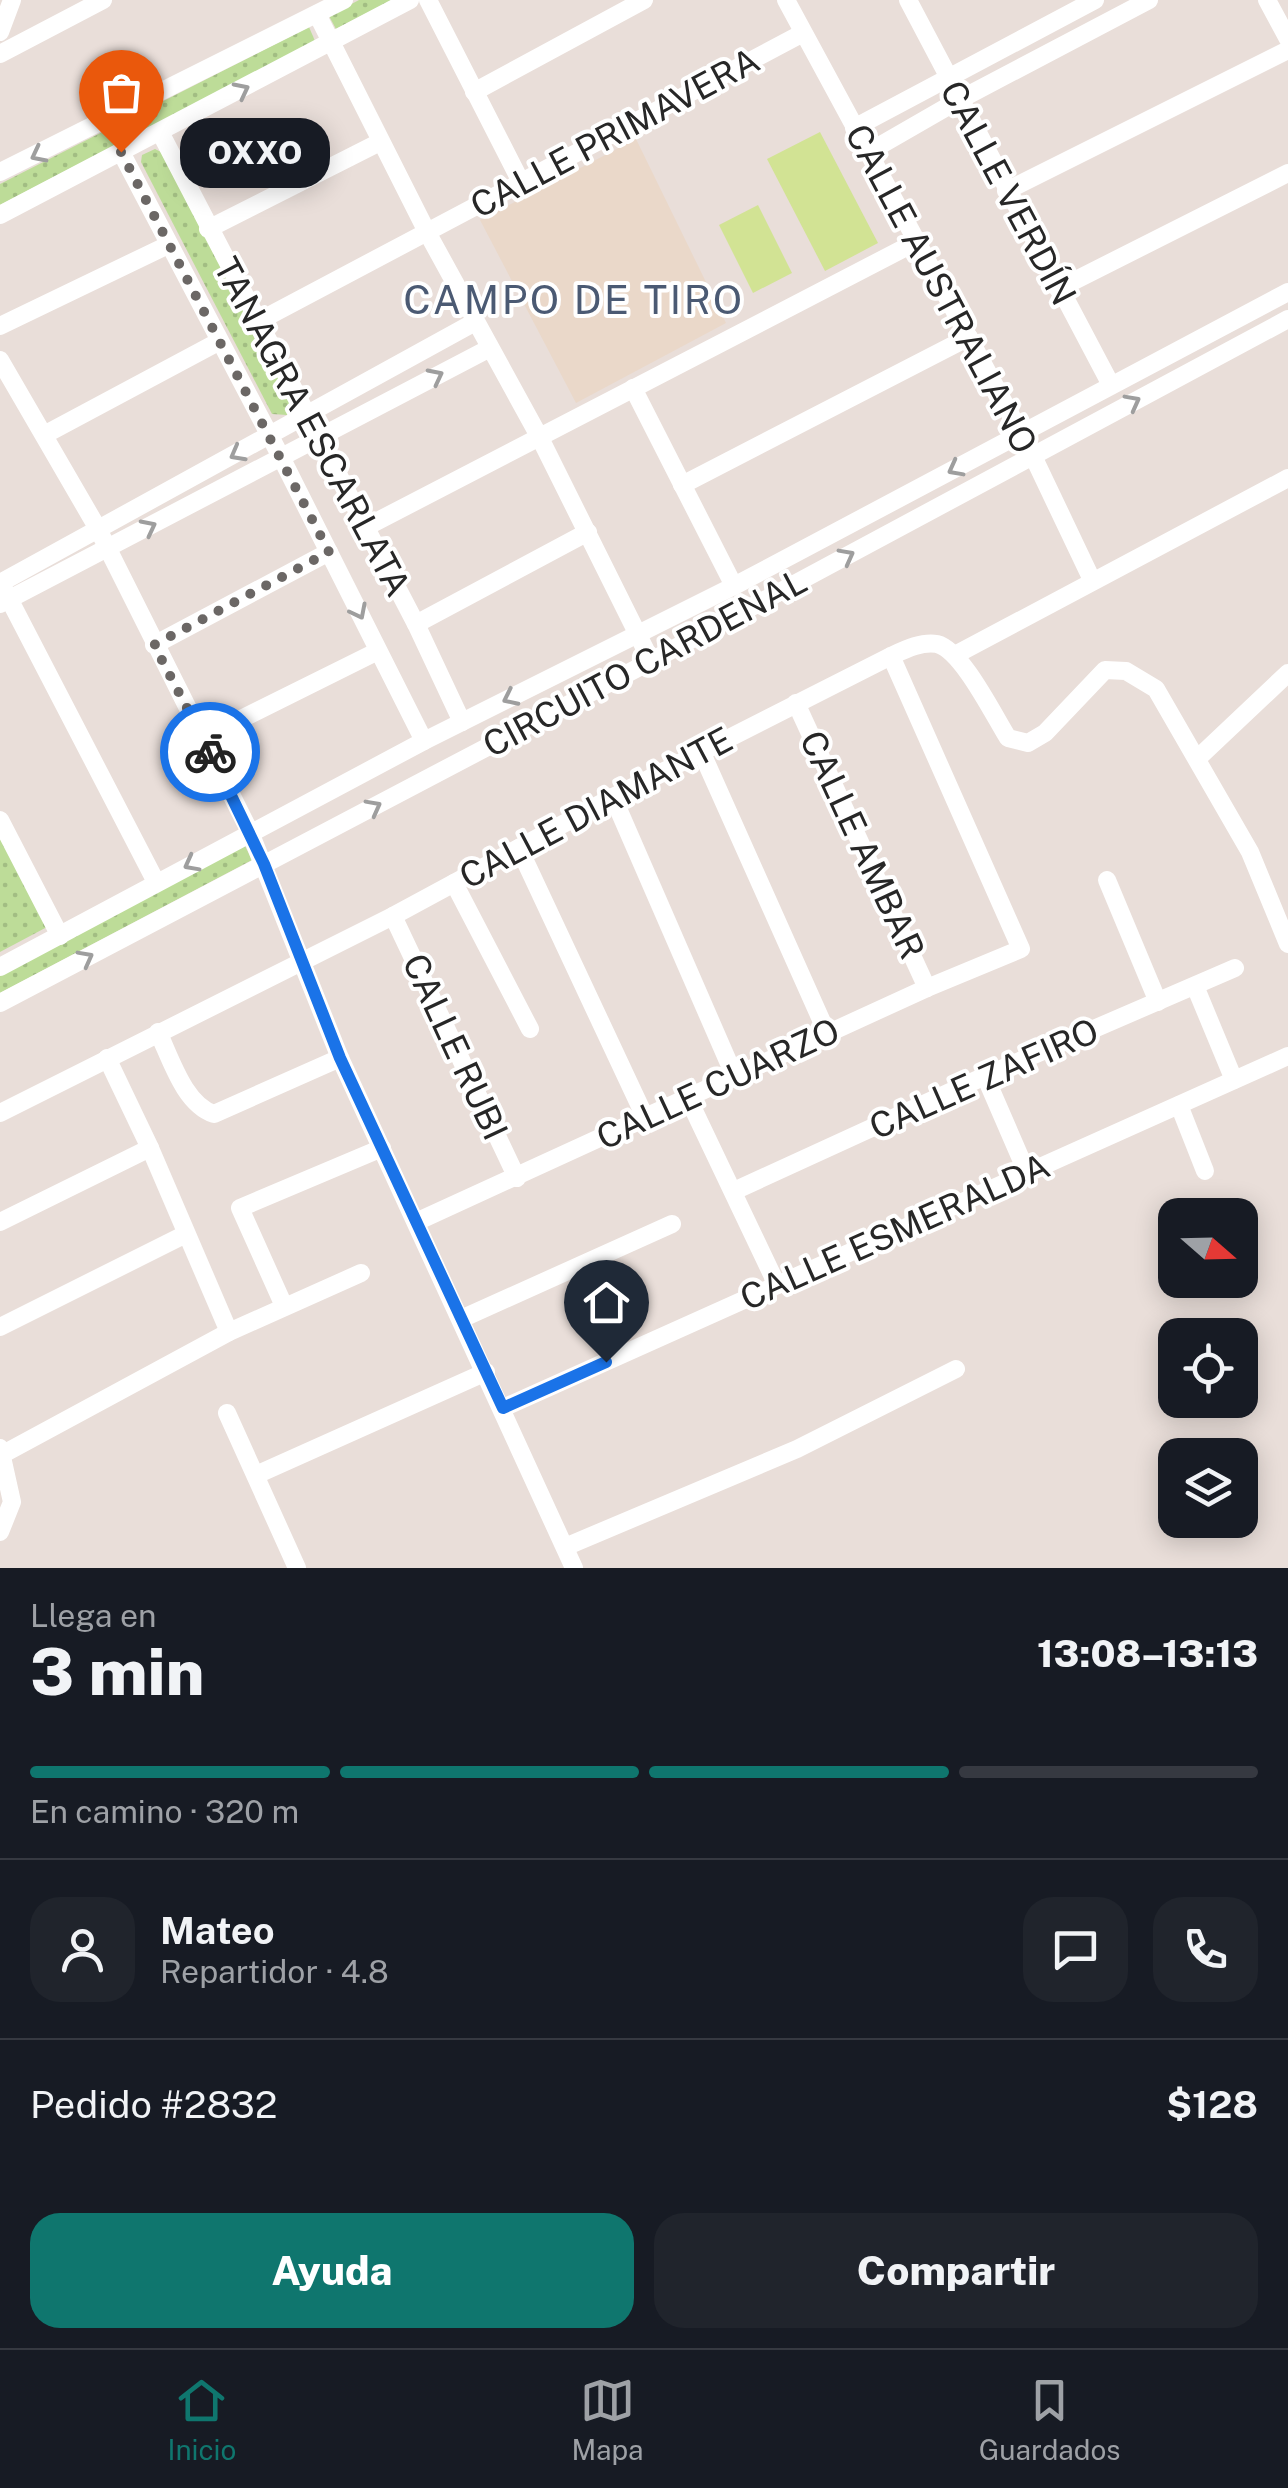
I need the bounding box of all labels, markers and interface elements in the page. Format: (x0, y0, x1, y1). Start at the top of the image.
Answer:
street label: CALLE PRIMAVERA (463, 39, 766, 226)
pin (79, 50, 164, 153)
icon: bag (94, 65, 149, 120)
street label: CALLE VERDÍN (932, 73, 1086, 312)
one-way arrow (231, 83, 249, 102)
callout: OXXO (181, 117, 331, 187)
street label: CALLE AUSTRALIANO (837, 117, 1046, 460)
text: OXXO (207, 134, 303, 171)
one-way arrow (31, 143, 49, 162)
street label: TANAGRA ESCARLATA (206, 251, 419, 603)
district label: CAMPO DE TIRO (403, 276, 745, 323)
one-way arrow (426, 369, 444, 388)
one-way arrow (1123, 395, 1141, 415)
one-way arrow (229, 441, 247, 461)
one-way arrow (947, 457, 965, 476)
one-way arrow (138, 520, 156, 539)
one-way arrow (836, 549, 855, 568)
street label: CIRCUITO CARDENAL (476, 560, 813, 765)
one-way arrow (347, 601, 366, 619)
one-way arrow (503, 686, 521, 706)
courier (160, 702, 260, 802)
street label: CALLE DIAMANTE (452, 718, 739, 897)
street label: CALLE AMBAR (792, 724, 933, 965)
icon: bike (183, 725, 238, 780)
one-way arrow (364, 800, 382, 819)
one-way arrow (183, 851, 201, 871)
street label: CALLE RUBI (395, 947, 516, 1146)
one-way arrow (76, 950, 94, 970)
street label: CALLE CUARZO (590, 1009, 846, 1158)
street label: CALLE ZAFIRO (863, 1010, 1105, 1147)
street label: CALLE ESMERALDA (734, 1145, 1056, 1318)
north arrow (1158, 1198, 1258, 1298)
map controls (1158, 1198, 1258, 1538)
pin (564, 1260, 649, 1363)
icon: home (579, 1275, 634, 1330)
button: locate (1158, 1318, 1258, 1418)
button: layers (1158, 1438, 1258, 1538)
text: Llega en (30, 1597, 156, 1634)
text: 13:08–13:13 (1037, 1631, 1258, 1676)
text: 3 min (30, 1633, 205, 1710)
text: En camino · 320 m (30, 1793, 299, 1830)
button: person (30, 1897, 135, 2002)
button: chat (1023, 1897, 1128, 2002)
button: phone (1153, 1897, 1258, 2002)
text: Mateo (160, 1908, 275, 1953)
text: Repartidor · 4.8 (160, 1953, 389, 1990)
text: Pedido #2832 (30, 2082, 277, 2127)
text: $128 (1166, 2082, 1258, 2127)
button: Ayuda (30, 2213, 634, 2328)
button: Compartir (654, 2213, 1258, 2328)
tab: Inicio (168, 2373, 236, 2466)
tab: Mapa (571, 2373, 644, 2466)
tab: Guardados (979, 2373, 1120, 2466)

